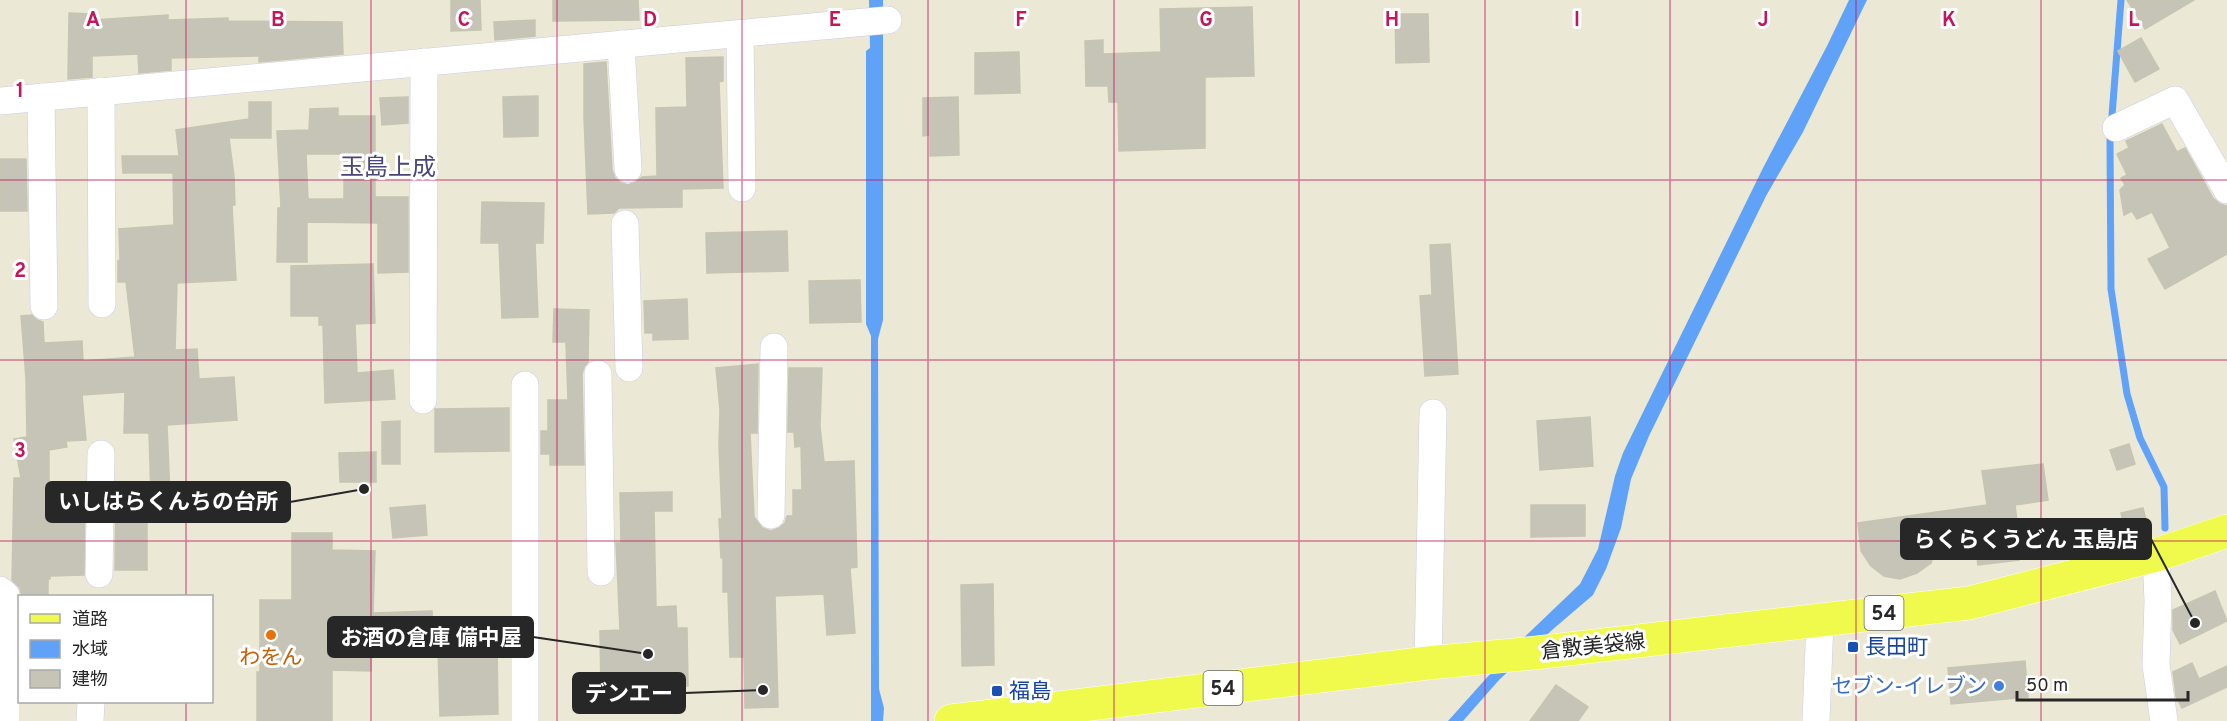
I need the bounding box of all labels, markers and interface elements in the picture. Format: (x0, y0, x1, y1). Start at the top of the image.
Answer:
text: A (86, 8, 100, 34)
text: B (271, 8, 285, 34)
text: C (458, 8, 470, 34)
text: D (643, 8, 657, 34)
text: E (829, 8, 841, 34)
text: F (1015, 8, 1027, 34)
text: G (1199, 8, 1213, 34)
text: H (1385, 8, 1399, 34)
text: I (1574, 8, 1580, 34)
text: J (1757, 8, 1769, 34)
text: K (1942, 8, 1956, 34)
text: L (2128, 8, 2140, 34)
text: 1 (16, 79, 24, 105)
district label: 玉島上成 (340, 154, 436, 184)
text: 2 (14, 259, 26, 285)
text: 3 (14, 439, 26, 465)
callout: いしはらくんちの台所 (46, 482, 290, 522)
text: いしはらくんちの台所 (58, 490, 278, 517)
callout: らくらくうどん 玉島店 (1901, 519, 2151, 559)
text: らくらくうどん 玉島店 (1913, 528, 2139, 555)
legend (18, 595, 213, 703)
road number: 54 (1864, 596, 1904, 630)
text: 道路 (72, 609, 108, 632)
callout: お酒の倉庫 備中屋 (328, 617, 533, 657)
text: お酒の倉庫 備中屋 (340, 626, 522, 653)
marker: わをん (264, 628, 278, 642)
street label: 倉敷美袋線 (1540, 629, 1647, 666)
place label: 長田町 (1865, 635, 1928, 662)
text: 水域 (72, 639, 108, 662)
marker: 長田町 (1846, 640, 1860, 654)
place label: わをん (240, 645, 303, 672)
scale bar (2017, 664, 2188, 702)
text: 建物 (72, 669, 108, 692)
road number: 54 (1204, 671, 1242, 705)
callout: デンエー (573, 673, 685, 713)
place label: セブン-イレブン (1832, 674, 1987, 701)
text: 50 m (2026, 675, 2068, 698)
place label: 福島 (1009, 679, 1051, 706)
marker: セブン-イレブン (1992, 679, 2006, 693)
text: デンエー (585, 681, 673, 709)
marker: 福島 (990, 684, 1004, 698)

